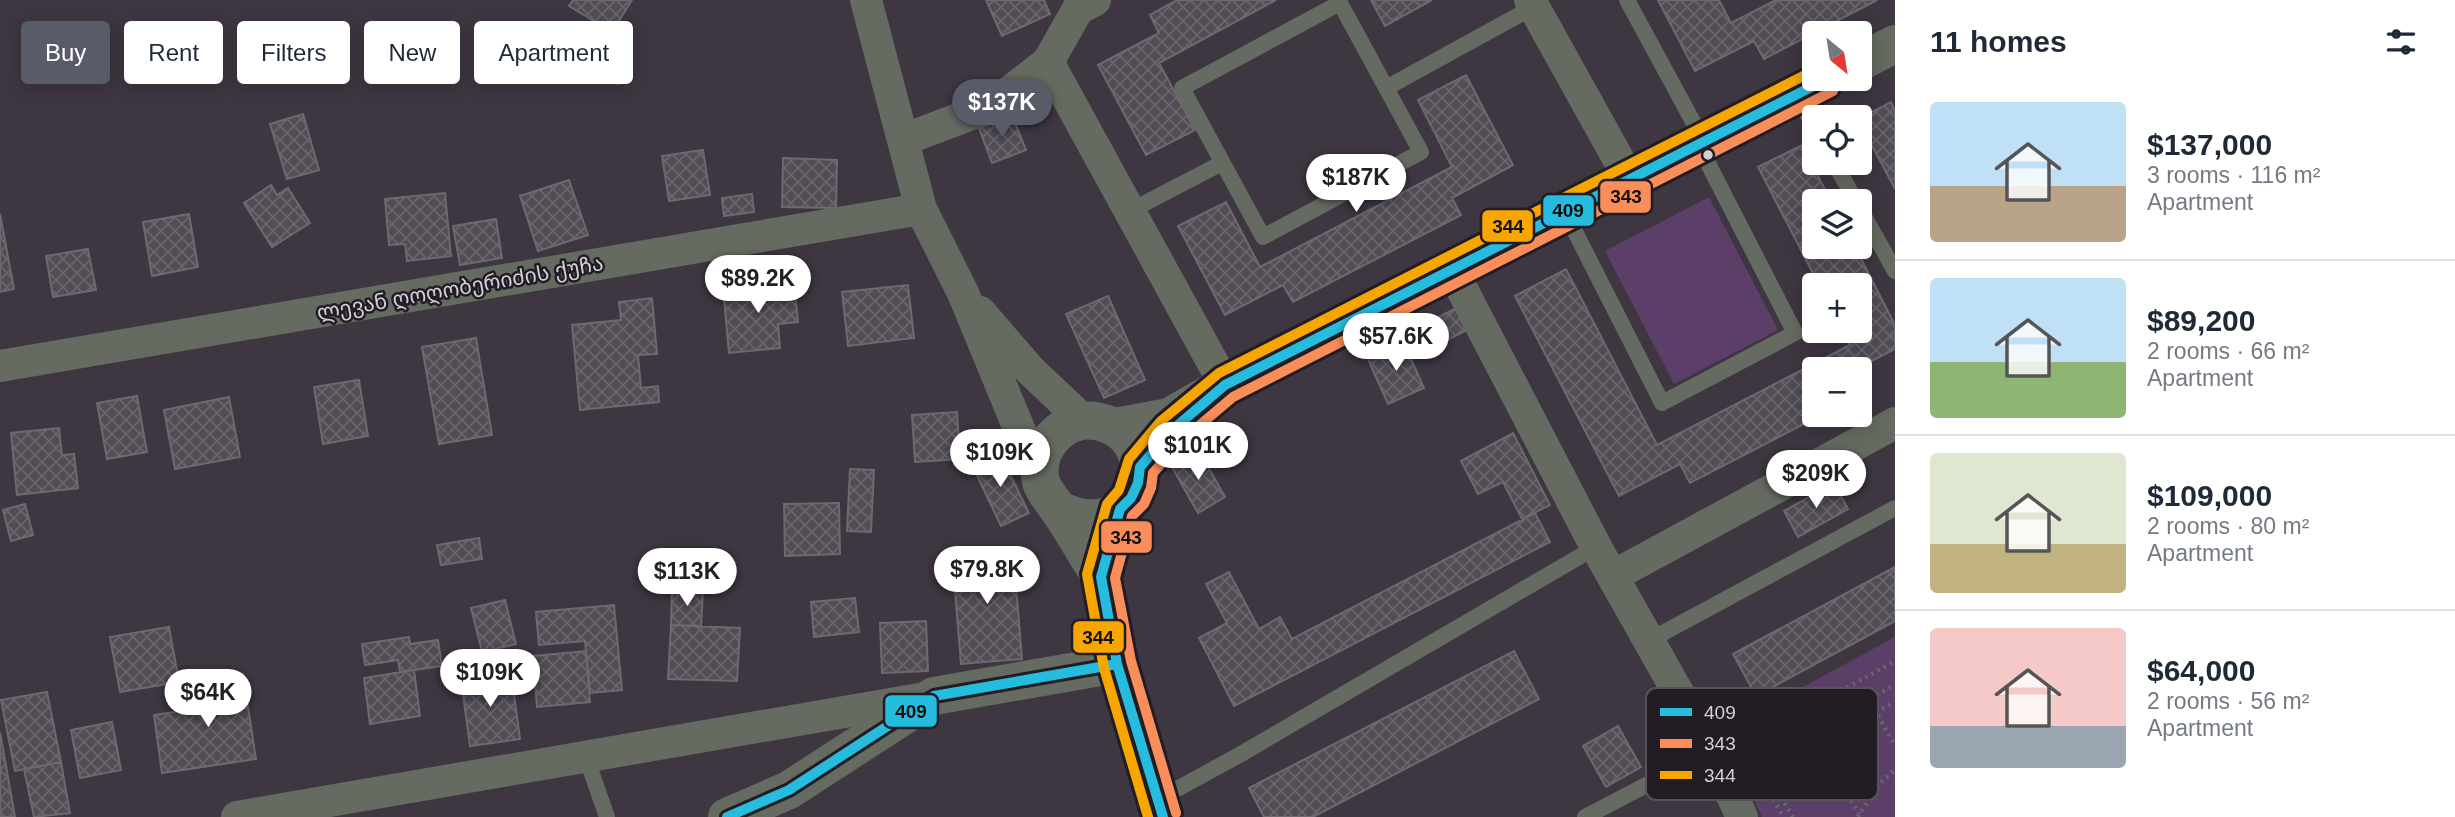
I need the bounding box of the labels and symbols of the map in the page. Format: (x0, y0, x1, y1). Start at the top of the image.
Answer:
north arrow (1802, 21, 1872, 91)
pin: $137K (953, 80, 1051, 139)
unlabelled marker (1701, 148, 1715, 162)
pin: $187K (1307, 154, 1405, 214)
line badge: 343 (1599, 180, 1652, 214)
text: 343 (1610, 186, 1642, 207)
line badge: 409 (1542, 194, 1595, 227)
text: 409 (1552, 200, 1584, 221)
line badge: 344 (1481, 209, 1534, 243)
text: 344 (1492, 216, 1524, 237)
street label: ლევან ღოღობერიძის ქუჩა (315, 251, 605, 326)
pin: $89.2K (701, 256, 815, 315)
pin: $57.6K (1339, 314, 1453, 373)
pin: $101K (1149, 422, 1247, 482)
pin: $109K (951, 430, 1049, 489)
pin: $209K (1767, 450, 1865, 510)
line badge: 343 (1100, 520, 1153, 554)
text: 343 (1110, 527, 1142, 548)
pin: $79.8K (930, 546, 1044, 606)
pin: $113K (638, 548, 736, 608)
line badge: 344 (1072, 620, 1125, 654)
text: 344 (1082, 627, 1114, 648)
pin: $109K (441, 650, 539, 709)
pin: $64K (167, 670, 249, 729)
legend (1646, 688, 1878, 800)
line badge: 409 (884, 694, 938, 728)
text: 409 (895, 701, 927, 722)
text: 409 (1704, 702, 1736, 723)
text: 343 (1704, 733, 1736, 754)
text: 344 (1704, 765, 1736, 786)

